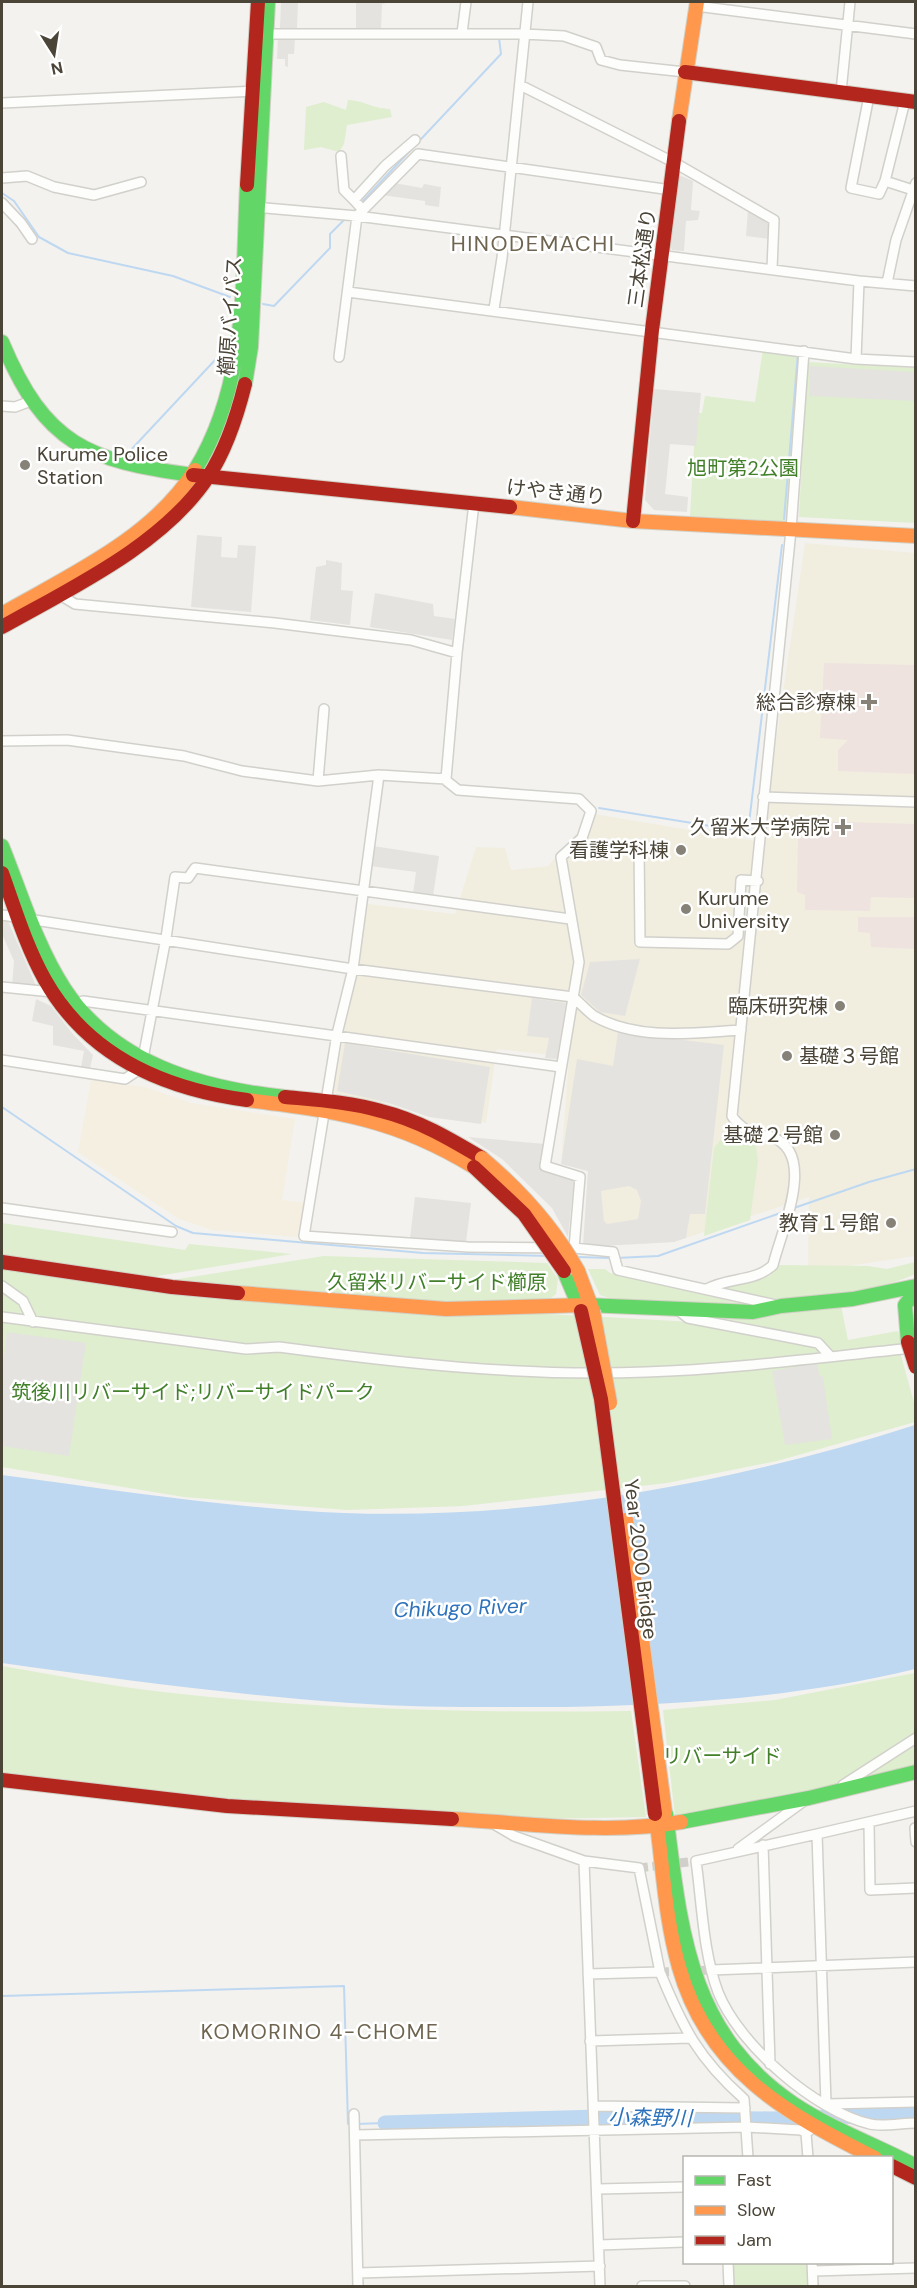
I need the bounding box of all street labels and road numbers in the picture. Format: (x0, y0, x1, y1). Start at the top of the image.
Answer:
street label: 三本松通り (622, 207, 662, 309)
street label: 櫛原バイパス (213, 255, 247, 377)
street label: けやき通り (505, 474, 607, 510)
street label: Year 2000 Bridge (618, 1477, 664, 1641)

